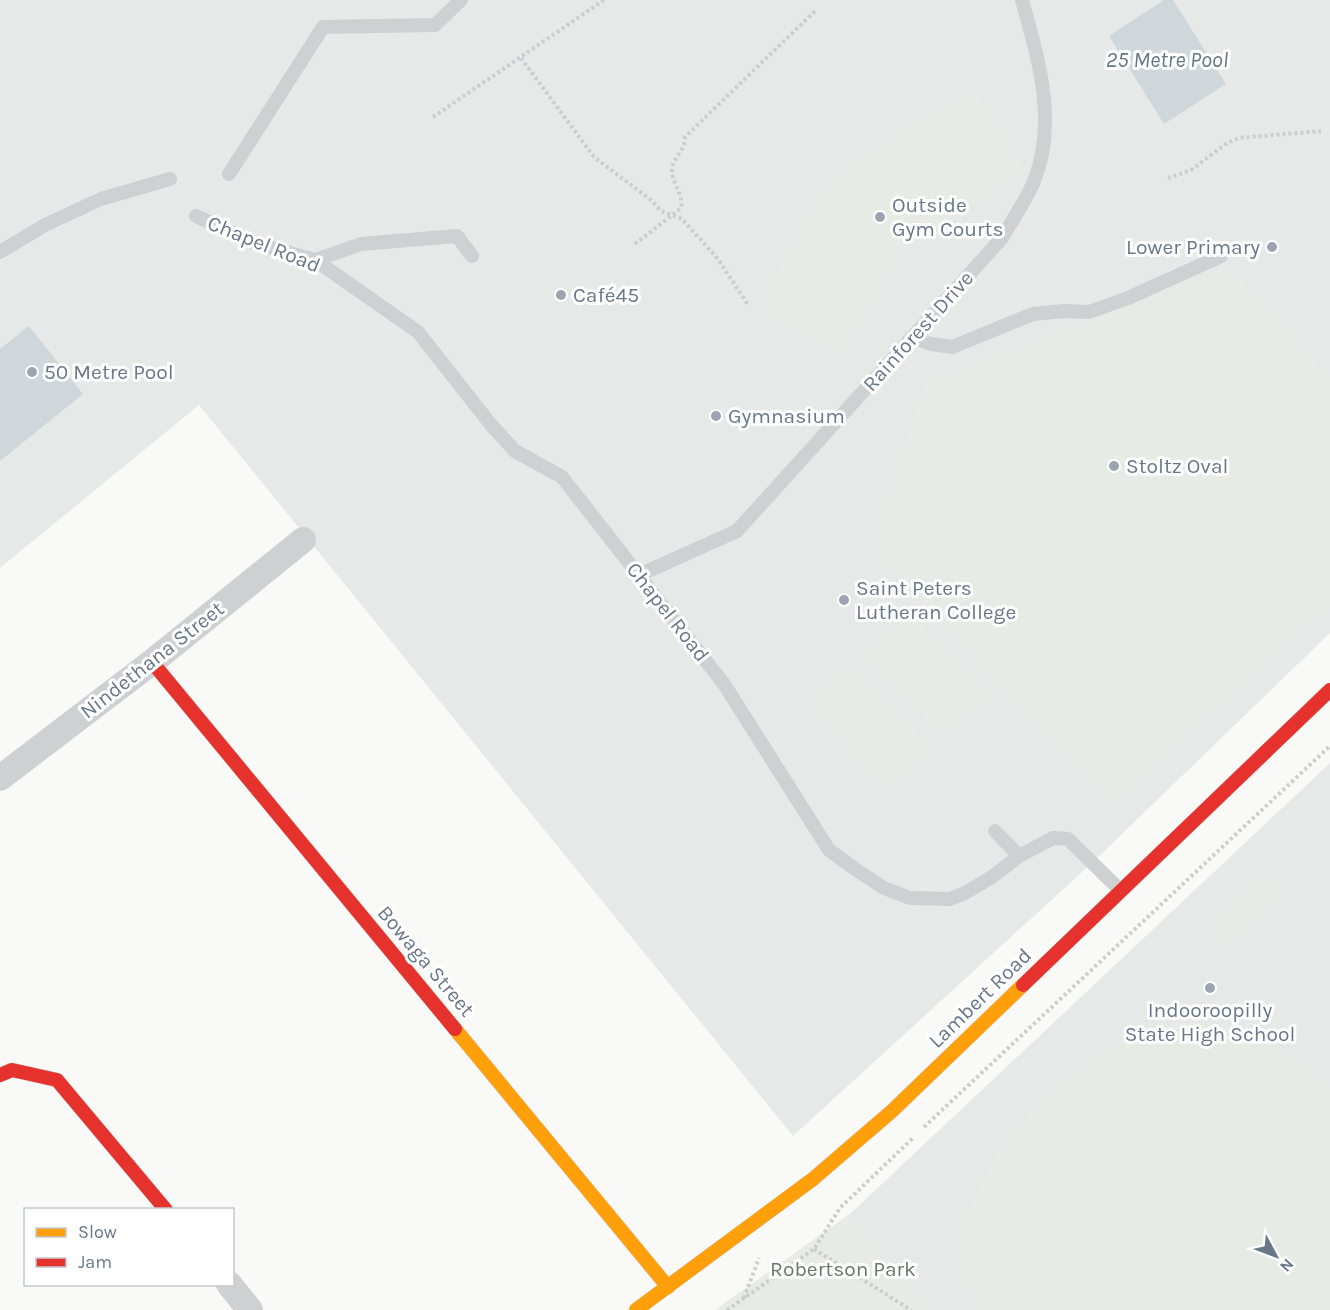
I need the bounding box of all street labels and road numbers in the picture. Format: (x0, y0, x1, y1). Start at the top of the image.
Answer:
street label: Chapel Road (204, 211, 324, 277)
street label: Rainforest Drive (858, 266, 978, 396)
street label: Chapel Road (622, 558, 714, 666)
street label: Nindethana Street (75, 596, 229, 723)
street label: Bowaga Street (373, 901, 479, 1021)
street label: Lambert Road (924, 943, 1036, 1053)

